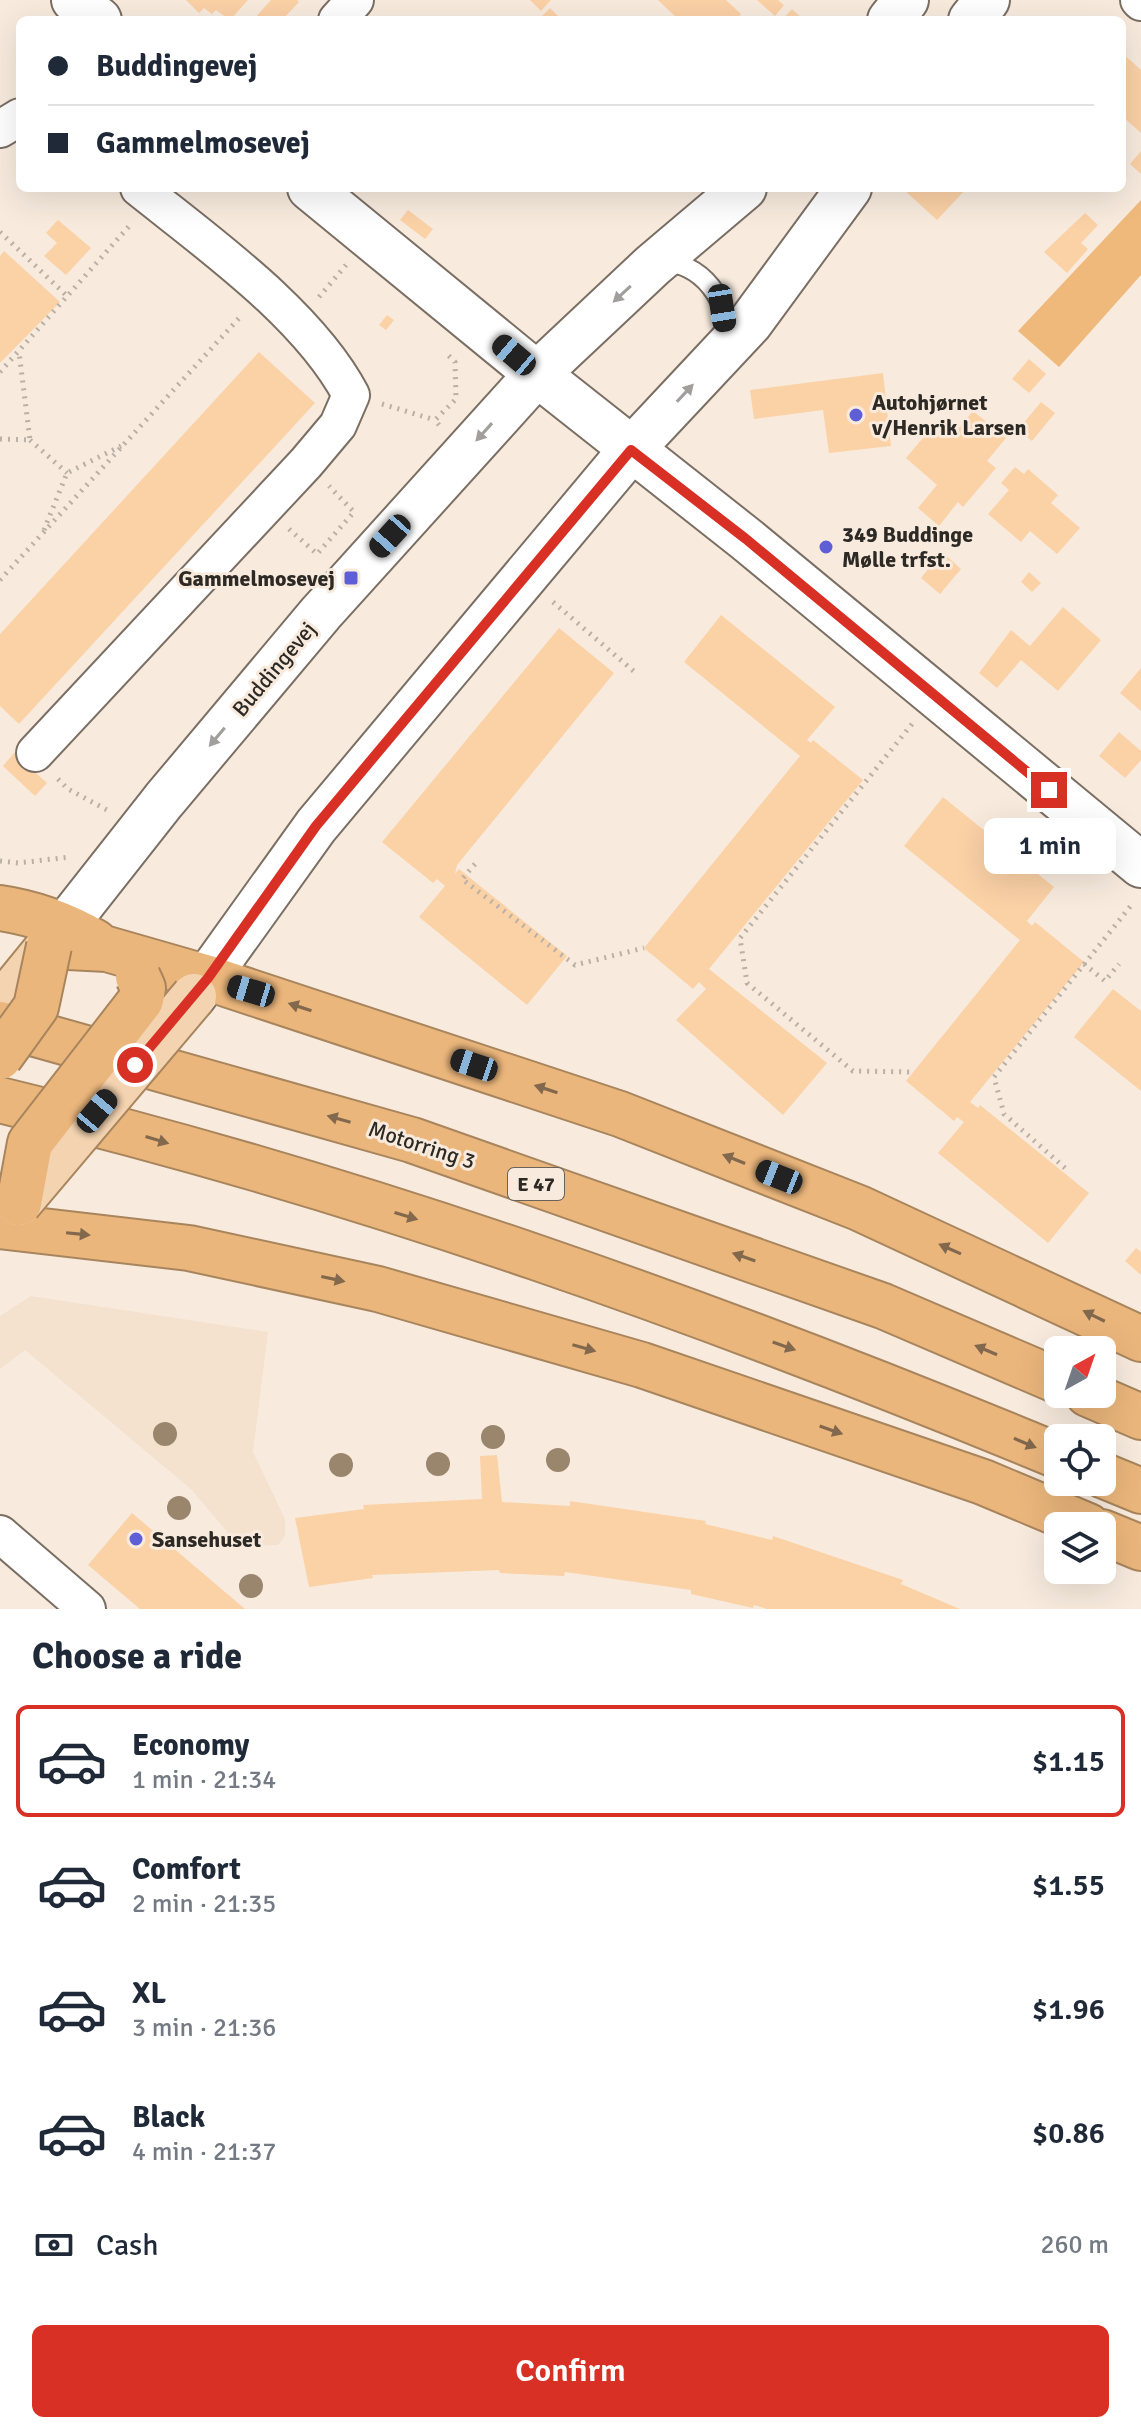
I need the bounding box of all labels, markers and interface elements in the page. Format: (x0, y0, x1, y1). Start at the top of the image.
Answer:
text: Buddingevej (96, 48, 257, 85)
text: Gammelmosevej (96, 125, 310, 162)
car (706, 282, 738, 334)
one-way arrow (613, 285, 632, 303)
car (488, 330, 540, 380)
one-way arrow (675, 384, 693, 403)
place label: Autohjørnet v/Henrik Larsen (871, 389, 1027, 441)
marker: Autohjørnet v/Henrik Larsen (847, 406, 865, 424)
one-way arrow (476, 423, 494, 442)
car (365, 510, 415, 562)
place label: 349 Buddinge Mølle trfst. (842, 521, 973, 573)
marker: 349 Buddinge Mølle trfst. (817, 538, 835, 556)
place label: Gammelmosevej (178, 565, 335, 592)
marker: Gammelmosevej (342, 569, 360, 587)
street label: Buddingevej (226, 616, 322, 722)
one-way arrow (209, 727, 226, 747)
route end (1031, 772, 1067, 808)
callout: 1 min (983, 818, 1115, 874)
text: 1 min (1019, 830, 1081, 862)
car (225, 973, 277, 1009)
one-way arrow (287, 1000, 311, 1012)
car (447, 1046, 501, 1084)
route start (117, 1047, 153, 1083)
one-way arrow (534, 1082, 558, 1095)
car (72, 1085, 122, 1137)
one-way arrow (326, 1113, 351, 1125)
street label: Motorring 3 (365, 1115, 479, 1175)
one-way arrow (145, 1134, 169, 1147)
one-way arrow (722, 1152, 746, 1165)
car (752, 1157, 806, 1197)
road number: E 47 (508, 1168, 564, 1200)
one-way arrow (394, 1210, 418, 1223)
one-way arrow (66, 1227, 91, 1240)
one-way arrow (939, 1243, 962, 1256)
one-way arrow (732, 1250, 756, 1263)
one-way arrow (321, 1273, 346, 1286)
one-way arrow (1083, 1309, 1106, 1323)
north arrow (1044, 1336, 1116, 1408)
map controls (1044, 1336, 1116, 1584)
one-way arrow (772, 1340, 796, 1353)
one-way arrow (571, 1343, 596, 1355)
one-way arrow (975, 1344, 998, 1357)
one-way arrow (819, 1424, 843, 1437)
button: locate (1044, 1424, 1116, 1496)
one-way arrow (1013, 1436, 1037, 1449)
button: layers (1044, 1512, 1116, 1584)
place label: Sansehuset (152, 1526, 261, 1553)
marker: Sansehuset (127, 1530, 145, 1548)
text: Choose a ride (32, 1634, 242, 1679)
icon: car (36, 1725, 108, 1797)
text: Economy (132, 1727, 249, 1764)
text: $1.15 (1032, 1743, 1105, 1780)
text: 1 min · 21:34 (132, 1764, 276, 1796)
icon: car (36, 1849, 108, 1921)
text: Comfort (132, 1851, 241, 1888)
text: $1.55 (1032, 1867, 1105, 1904)
text: 2 min · 21:35 (132, 1888, 276, 1920)
icon: car (36, 1973, 108, 2045)
text: XL (132, 1975, 166, 2012)
text: $1.96 (1032, 1991, 1105, 2028)
text: 3 min · 21:36 (132, 2012, 276, 2044)
icon: car (36, 2097, 108, 2169)
text: Black (132, 2099, 205, 2136)
text: $0.86 (1032, 2115, 1105, 2152)
text: 4 min · 21:37 (132, 2136, 276, 2168)
icon: cash (32, 2223, 76, 2267)
text: Cash (96, 2227, 159, 2264)
text: 260 m (1040, 2229, 1109, 2261)
button: Confirm (32, 2325, 1109, 2417)

